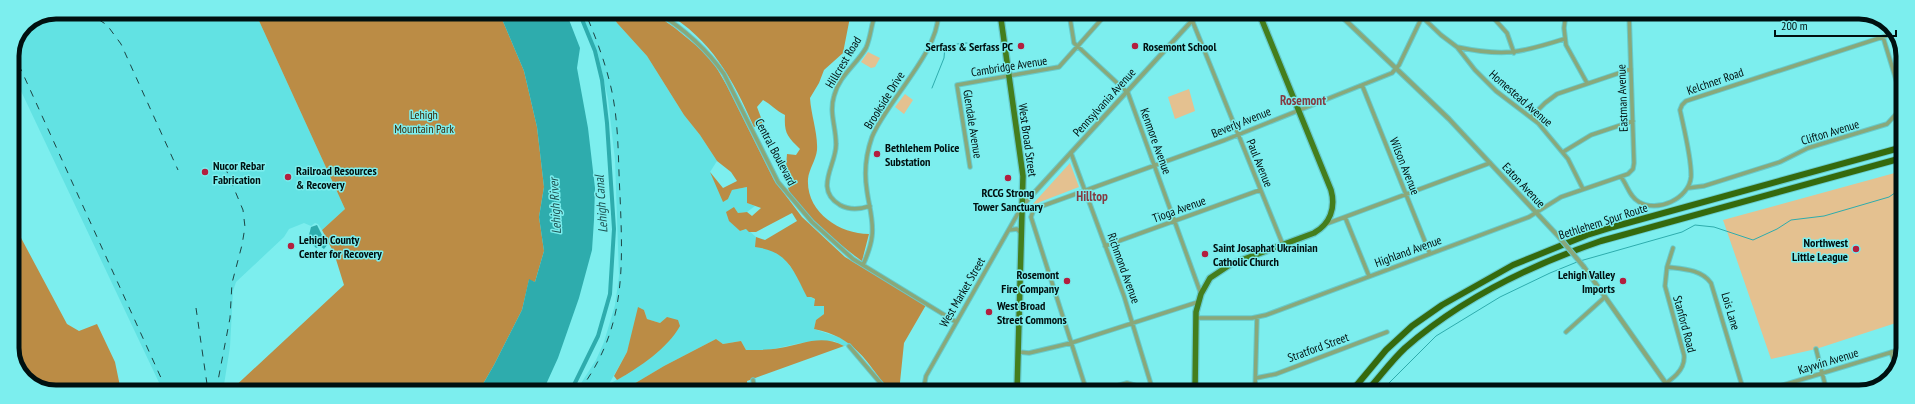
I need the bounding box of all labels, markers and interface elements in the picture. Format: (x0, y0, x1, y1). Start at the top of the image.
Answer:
scale bar (1775, 12, 1896, 38)
text: 200 m (1781, 18, 1808, 33)
street label: Hillcrest Road (822, 33, 864, 91)
place label: Serfass & Serfass PC (925, 39, 1014, 54)
place label: Rosemont School (1143, 39, 1216, 54)
marker: Serfass & Serfass PC (1016, 41, 1026, 51)
marker: Rosemont School (1130, 41, 1140, 51)
street label: Cambridge Avenue (970, 53, 1048, 79)
street label: Eastman Avenue (1613, 64, 1631, 132)
street label: Kelchner Road (1685, 64, 1745, 98)
street label: Pennsylvania Avenue (1069, 65, 1139, 139)
street label: Homestead Avenue (1486, 66, 1556, 130)
street label: Brookside Drive (860, 68, 908, 132)
street label: Glendale Avenue (960, 89, 986, 159)
district label: Rosemont (1280, 92, 1326, 109)
street label: West Broad Street (1015, 102, 1041, 178)
street label: Beverly Avenue (1209, 103, 1273, 141)
street label: Kenmore Avenue (1137, 106, 1175, 176)
park label: Lehigh Mountain Park (394, 107, 454, 136)
street label: Central Boulevard (752, 116, 800, 188)
street label: Clifton Avenue (1799, 116, 1861, 148)
street label: Wilson Avenue (1387, 135, 1423, 197)
street label: Paul Avenue (1244, 137, 1276, 189)
place label: Bethlehem Police Substation (885, 140, 959, 169)
marker: Bethlehem Police Substation (872, 149, 882, 159)
place label: Nucor Rebar Fabrication (213, 158, 265, 187)
street label: Eaton Avenue (1499, 159, 1549, 211)
place label: Railroad Resources & Recovery (296, 163, 377, 192)
marker: Nucor Rebar Fabrication (200, 167, 210, 177)
marker: Railroad Resources & Recovery (283, 172, 293, 182)
water label: Lehigh Canal (590, 173, 611, 233)
marker: RCCG Strong Tower Sanctuary (1003, 173, 1013, 183)
water label: Lehigh River (545, 175, 565, 234)
place label: RCCG Strong Tower Sanctuary (973, 185, 1043, 214)
district label: Hilltop (1076, 188, 1108, 205)
street label: Tioga Avenue (1150, 192, 1208, 226)
street label: Bethlehem Spur Route (1557, 200, 1649, 242)
street label: Richmond Avenue (1104, 231, 1144, 305)
place label: Lehigh County Center for Recovery (299, 232, 382, 261)
street label: Highland Avenue (1372, 232, 1444, 270)
place label: Northwest Little League (1792, 235, 1848, 264)
place label: Saint Josaphat Ukrainian Catholic Church (1213, 240, 1318, 269)
marker: Lehigh County Center for Recovery (286, 241, 296, 251)
marker: Northwest Little League (1851, 244, 1861, 254)
marker: Saint Josaphat Ukrainian Catholic Church (1200, 249, 1210, 259)
street label: West Market Street (936, 254, 988, 330)
place label: Rosemont Fire Company (1001, 267, 1059, 296)
place label: Lehigh Valley Imports (1558, 267, 1615, 296)
marker: Rosemont Fire Company (1062, 276, 1072, 286)
marker: Lehigh Valley Imports (1618, 276, 1628, 286)
street label: Lois Lane (1718, 290, 1744, 332)
street label: Stanford Road (1670, 294, 1700, 354)
place label: West Broad Street Commons (996, 298, 1067, 327)
marker: West Broad Street Commons (984, 307, 994, 317)
street label: Stratford Street (1285, 329, 1351, 365)
street label: Kaywin Avenue (1796, 345, 1860, 377)

